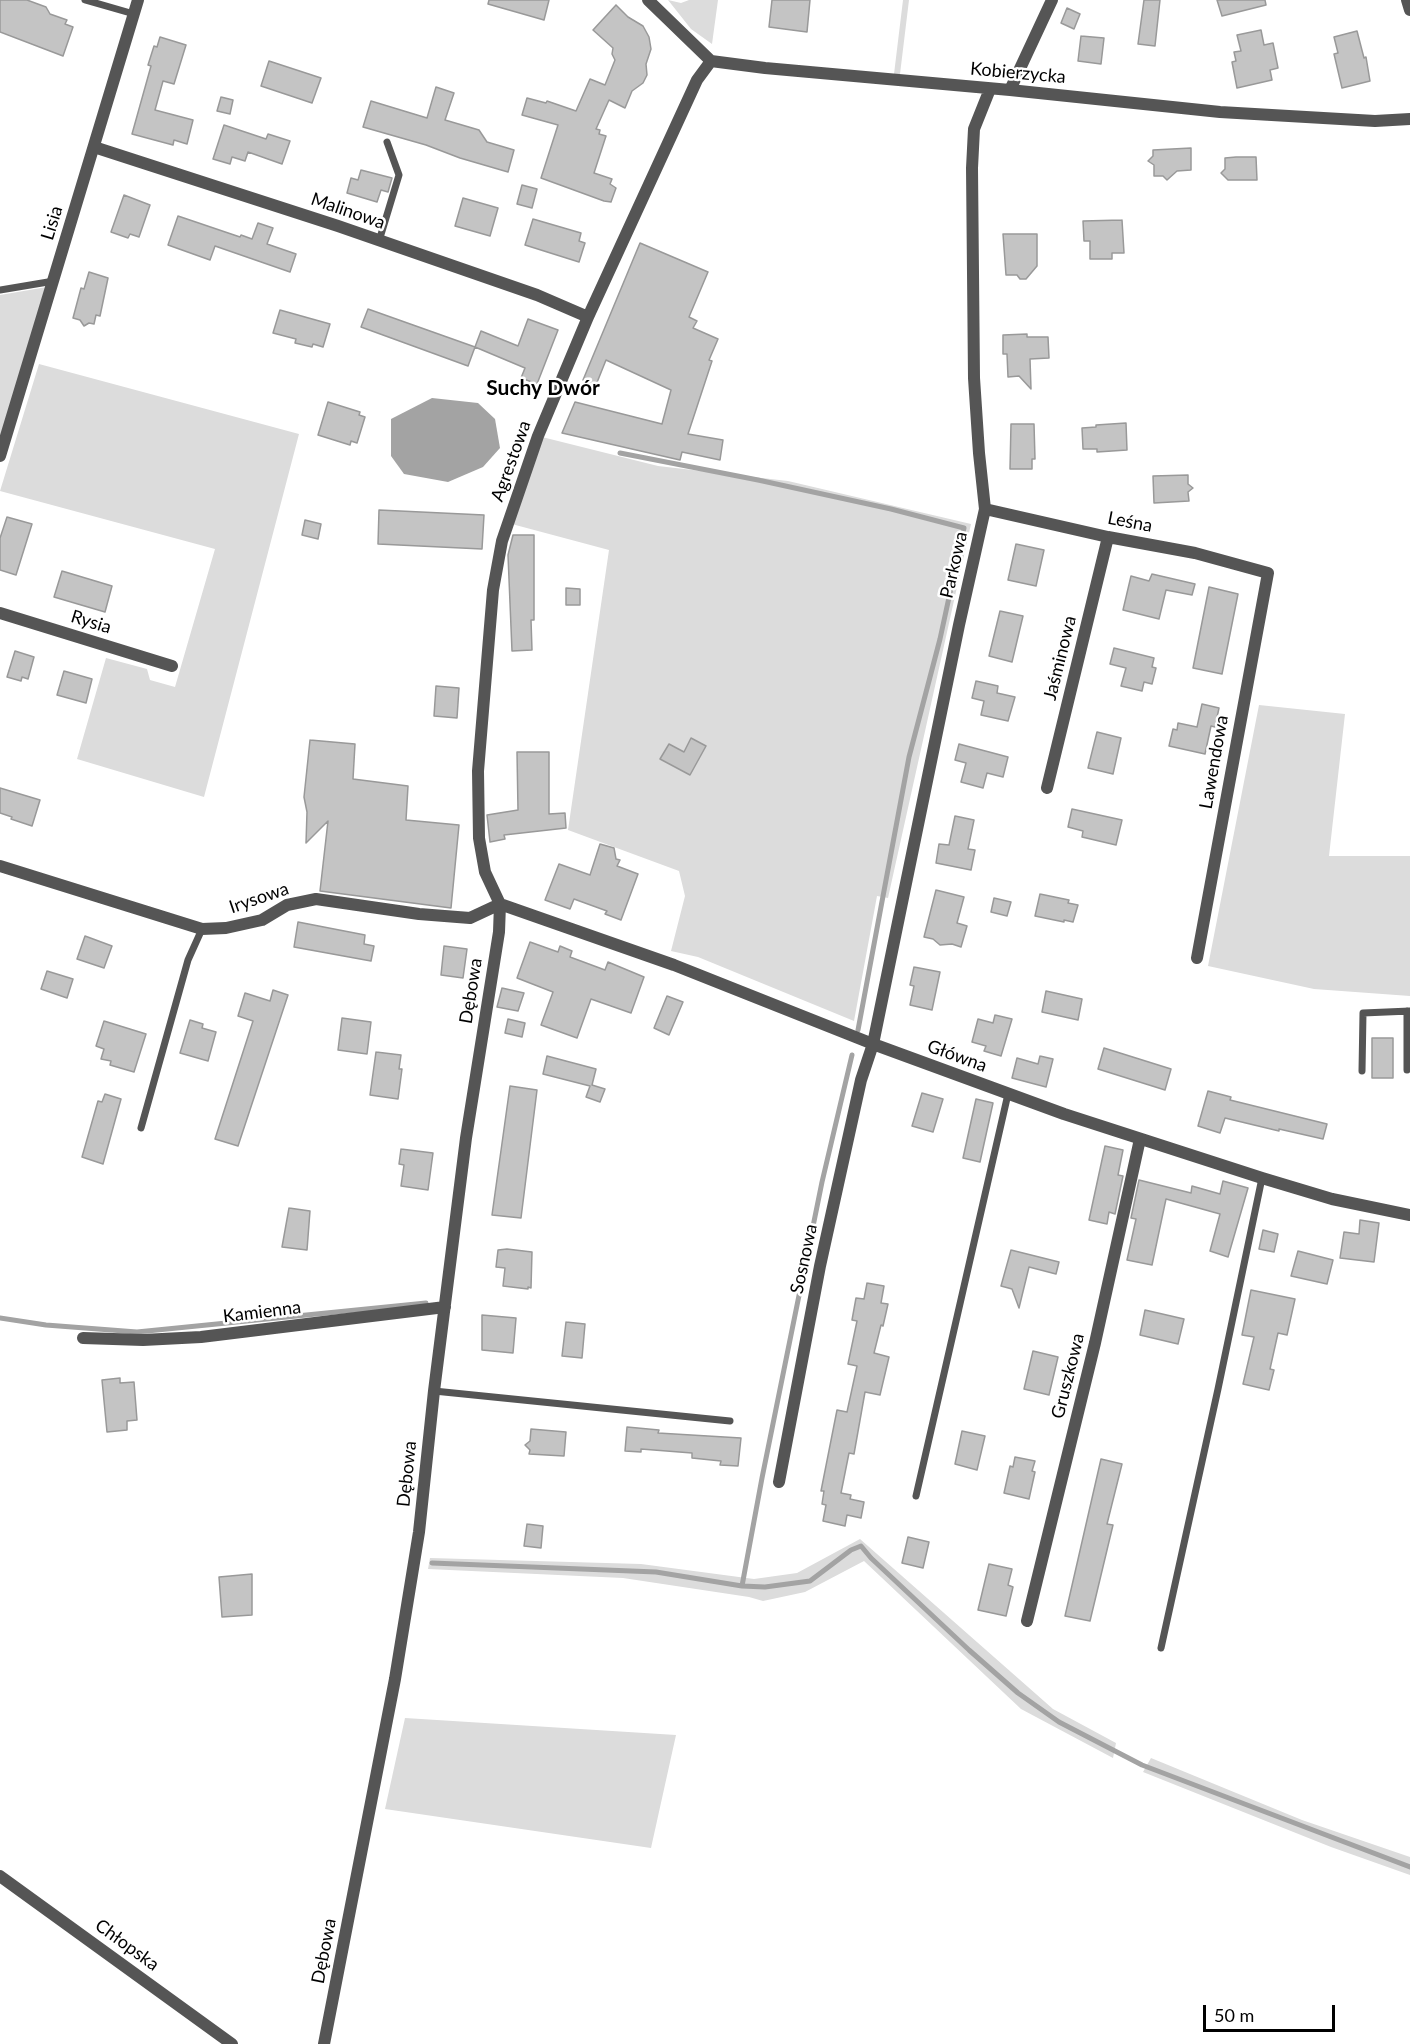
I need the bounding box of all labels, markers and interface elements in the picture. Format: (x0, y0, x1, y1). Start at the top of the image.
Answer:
street label: Kobierzycka (969, 58, 1067, 88)
street label: Malinowa (308, 188, 388, 234)
street label: Lisia (37, 203, 67, 243)
district label: Suchy Dwór (486, 375, 600, 401)
street label: Agrestowa (486, 418, 536, 504)
street label: Leśna (1106, 507, 1154, 537)
street label: Parkowa (936, 530, 972, 600)
street label: Rysia (68, 606, 114, 638)
street label: Jaśminowa (1039, 614, 1081, 702)
street label: Lawendowa (1195, 713, 1233, 811)
street label: Irysowa (226, 878, 292, 918)
street label: Dębowa (455, 957, 487, 1025)
street label: Główna (924, 1035, 990, 1077)
street label: Sosnowa (786, 1222, 822, 1296)
street label: Kamienna (222, 1296, 302, 1328)
street label: Gruszkowa (1047, 1331, 1089, 1421)
street label: Dębowa (393, 1440, 421, 1508)
street label: Chłopska (91, 1915, 163, 1975)
street label: Dębowa (307, 1916, 341, 1986)
scale bar (1206, 1993, 1338, 2031)
text: 50 m (1214, 2004, 1254, 2026)

